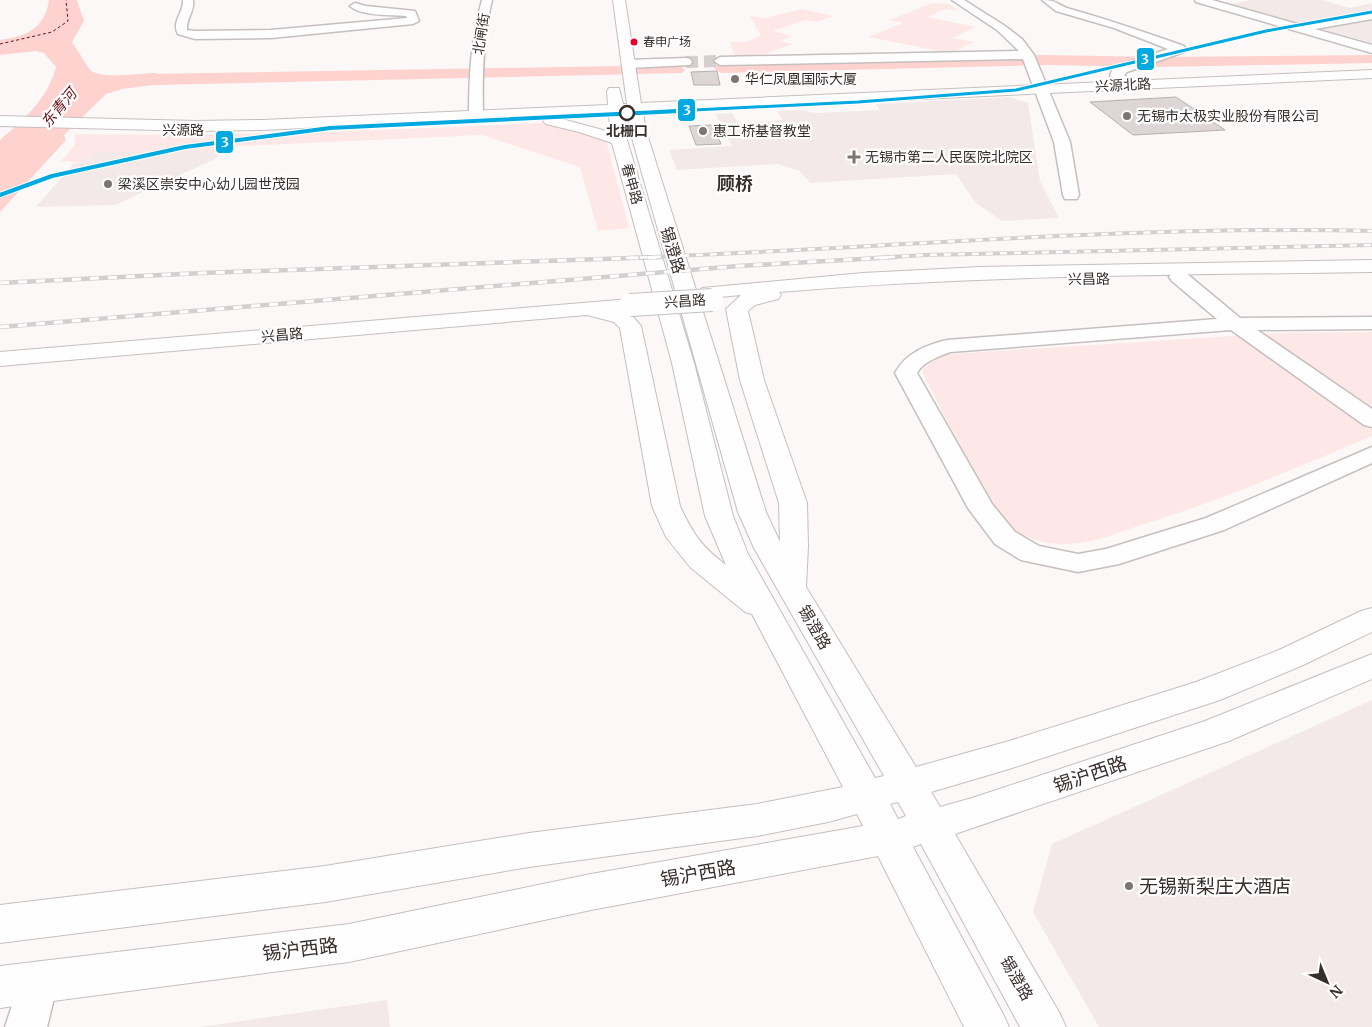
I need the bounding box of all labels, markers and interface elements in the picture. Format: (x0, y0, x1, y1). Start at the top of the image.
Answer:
street label: 北闸街 (469, 12, 493, 56)
place label: 春申广场 (643, 34, 691, 49)
marker: 春申广场 (629, 37, 639, 47)
line badge: 3 (1136, 47, 1155, 71)
text: 3 (1141, 50, 1149, 68)
place label: 华仁凤凰国际大厦 (745, 70, 857, 88)
marker: 华仁凤凰国际大厦 (729, 73, 741, 85)
street label: 兴源北路 (1095, 75, 1151, 95)
water label: 东青河 (37, 82, 82, 131)
line badge: 3 (677, 98, 696, 122)
text: 3 (683, 101, 691, 119)
marker: 北栅口 (619, 105, 635, 121)
place label: 无锡市太极实业股份有限公司 (1137, 107, 1319, 125)
marker: 无锡市太极实业股份有限公司 (1121, 110, 1133, 122)
street label: 兴源路 (162, 121, 204, 139)
place label: 北栅口 (606, 122, 648, 140)
place label: 惠工桥基督教堂 (713, 122, 811, 140)
marker: 惠工桥基督教堂 (697, 125, 709, 137)
line badge: 3 (215, 130, 234, 154)
text: 3 (221, 133, 229, 151)
place label: 无锡市第二人民医院北院区 (865, 148, 1033, 166)
marker: 无锡市第二人民医院北院区 (847, 150, 861, 164)
street label: 春申路 (618, 161, 646, 207)
district label: 顾桥 (717, 172, 753, 195)
place label: 梁溪区崇安中心幼儿园世茂园 (118, 175, 300, 193)
marker: 梁溪区崇安中心幼儿园世茂园 (102, 178, 114, 190)
street label: 锡澄路 (656, 224, 690, 276)
street label: 兴昌路 (1068, 270, 1110, 288)
street label: 兴昌路 (663, 291, 707, 311)
street label: 兴昌路 (260, 324, 304, 346)
street label: 锡澄路 (794, 601, 836, 653)
street label: 锡沪西路 (1050, 750, 1130, 798)
street label: 锡沪西路 (658, 855, 738, 891)
place label: 无锡新梨庄大酒店 (1139, 874, 1291, 898)
marker: 无锡新梨庄大酒店 (1123, 880, 1135, 892)
street label: 锡沪西路 (261, 932, 339, 966)
street label: 锡澄路 (996, 952, 1038, 1004)
north arrow (1302, 957, 1352, 1007)
text: N (1326, 981, 1346, 1002)

